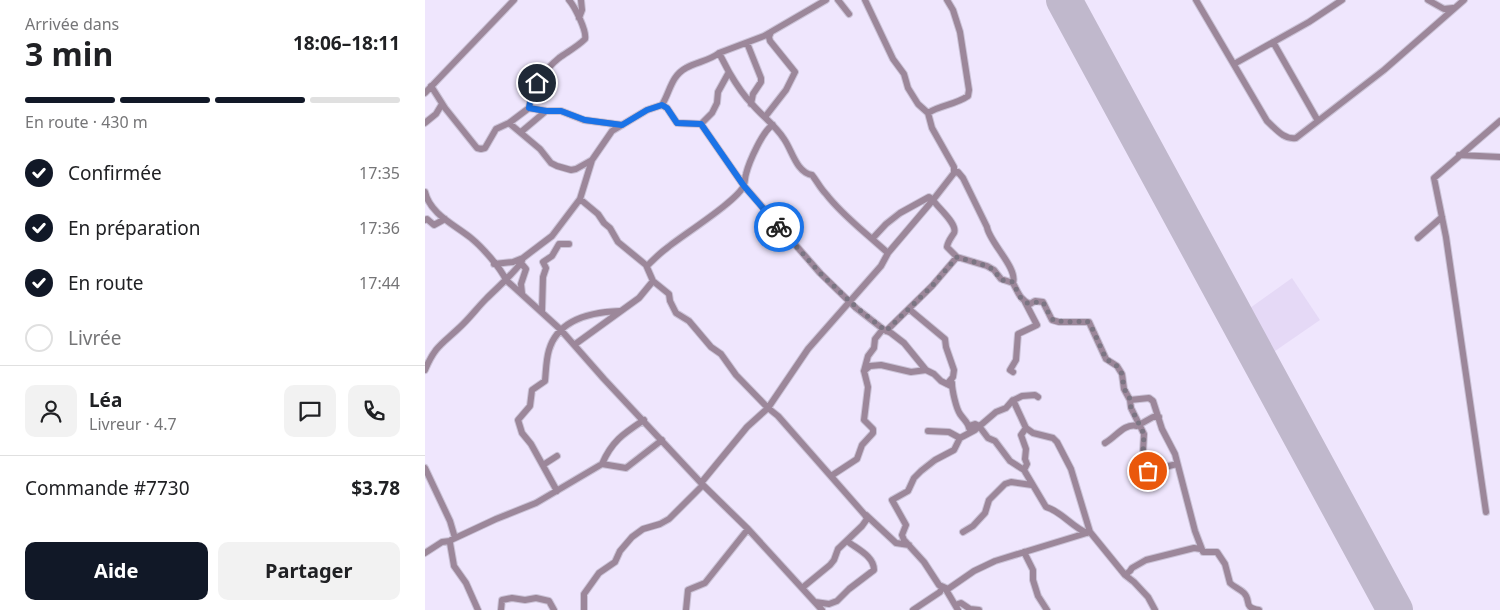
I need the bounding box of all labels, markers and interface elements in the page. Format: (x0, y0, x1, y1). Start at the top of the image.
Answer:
text: Arrivée dans (25, 13, 119, 35)
text: 18:06–18:11 (293, 30, 400, 56)
text: 3 min (25, 32, 113, 75)
pin (516, 62, 558, 104)
icon: home (523, 69, 551, 97)
text: En route · 430 m (25, 111, 148, 133)
icon: check (25, 159, 53, 187)
text: Confirmée (68, 160, 162, 186)
text: 17:35 (359, 162, 400, 184)
courier (754, 202, 804, 252)
icon: bike (765, 213, 793, 241)
icon: check (25, 214, 53, 242)
text: En préparation (68, 215, 201, 241)
text: 17:36 (359, 217, 400, 239)
icon: check (25, 269, 53, 297)
text: En route (68, 270, 144, 296)
text: 17:44 (359, 272, 400, 294)
text: Livrée (68, 325, 121, 351)
button: person (25, 385, 77, 437)
button: chat (284, 385, 336, 437)
button: phone (348, 385, 400, 437)
text: Léa (89, 387, 122, 413)
text: Livreur · 4.7 (89, 413, 177, 435)
pin (1127, 450, 1169, 492)
icon: bag (1134, 457, 1162, 485)
text: Commande #7730 (25, 475, 190, 501)
text: $3.78 (351, 475, 400, 501)
button: Aide (25, 542, 208, 600)
button: Partager (218, 542, 400, 600)

